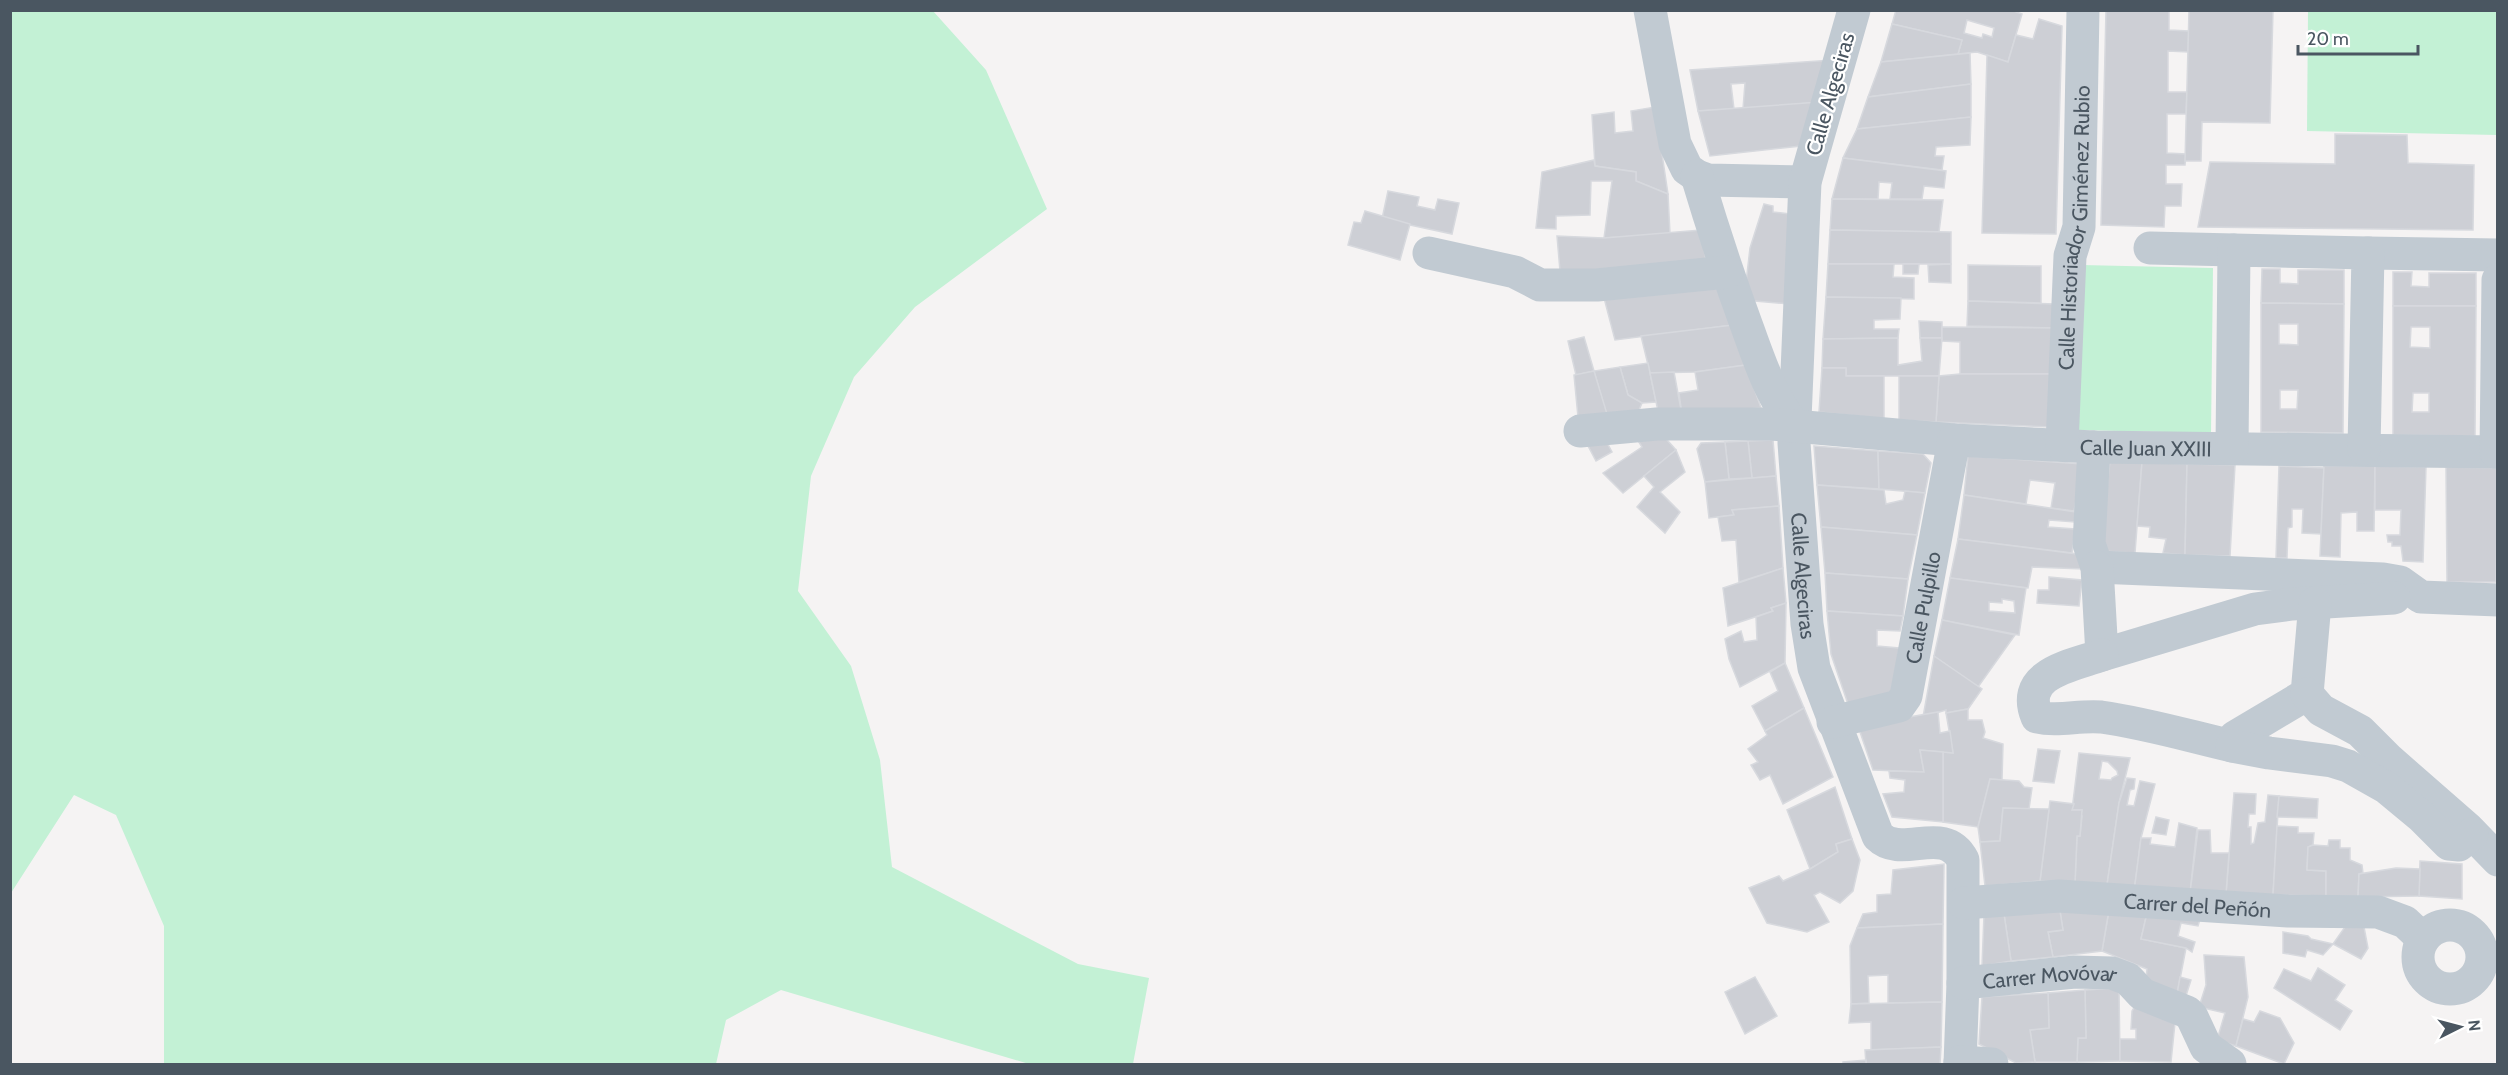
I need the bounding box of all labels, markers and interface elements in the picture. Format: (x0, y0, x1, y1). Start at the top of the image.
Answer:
scale bar (2298, 18, 2418, 56)
text: 20 m (2307, 28, 2349, 50)
street label: Calle Algeciras (1801, 29, 1860, 158)
street label: Calle Historiador Giménez Rubio (2053, 85, 2094, 371)
street label: Calle Juan XXIII (2079, 434, 2212, 461)
street label: Calle Algeciras (1787, 512, 1822, 641)
street label: Calle Pulpillo (1900, 549, 1945, 666)
street label: Carrer del Peñón (2123, 888, 2272, 922)
street label: Carrer Movóvar (1981, 959, 2121, 994)
north arrow (2430, 997, 2490, 1057)
text: N (2464, 1019, 2484, 1032)

